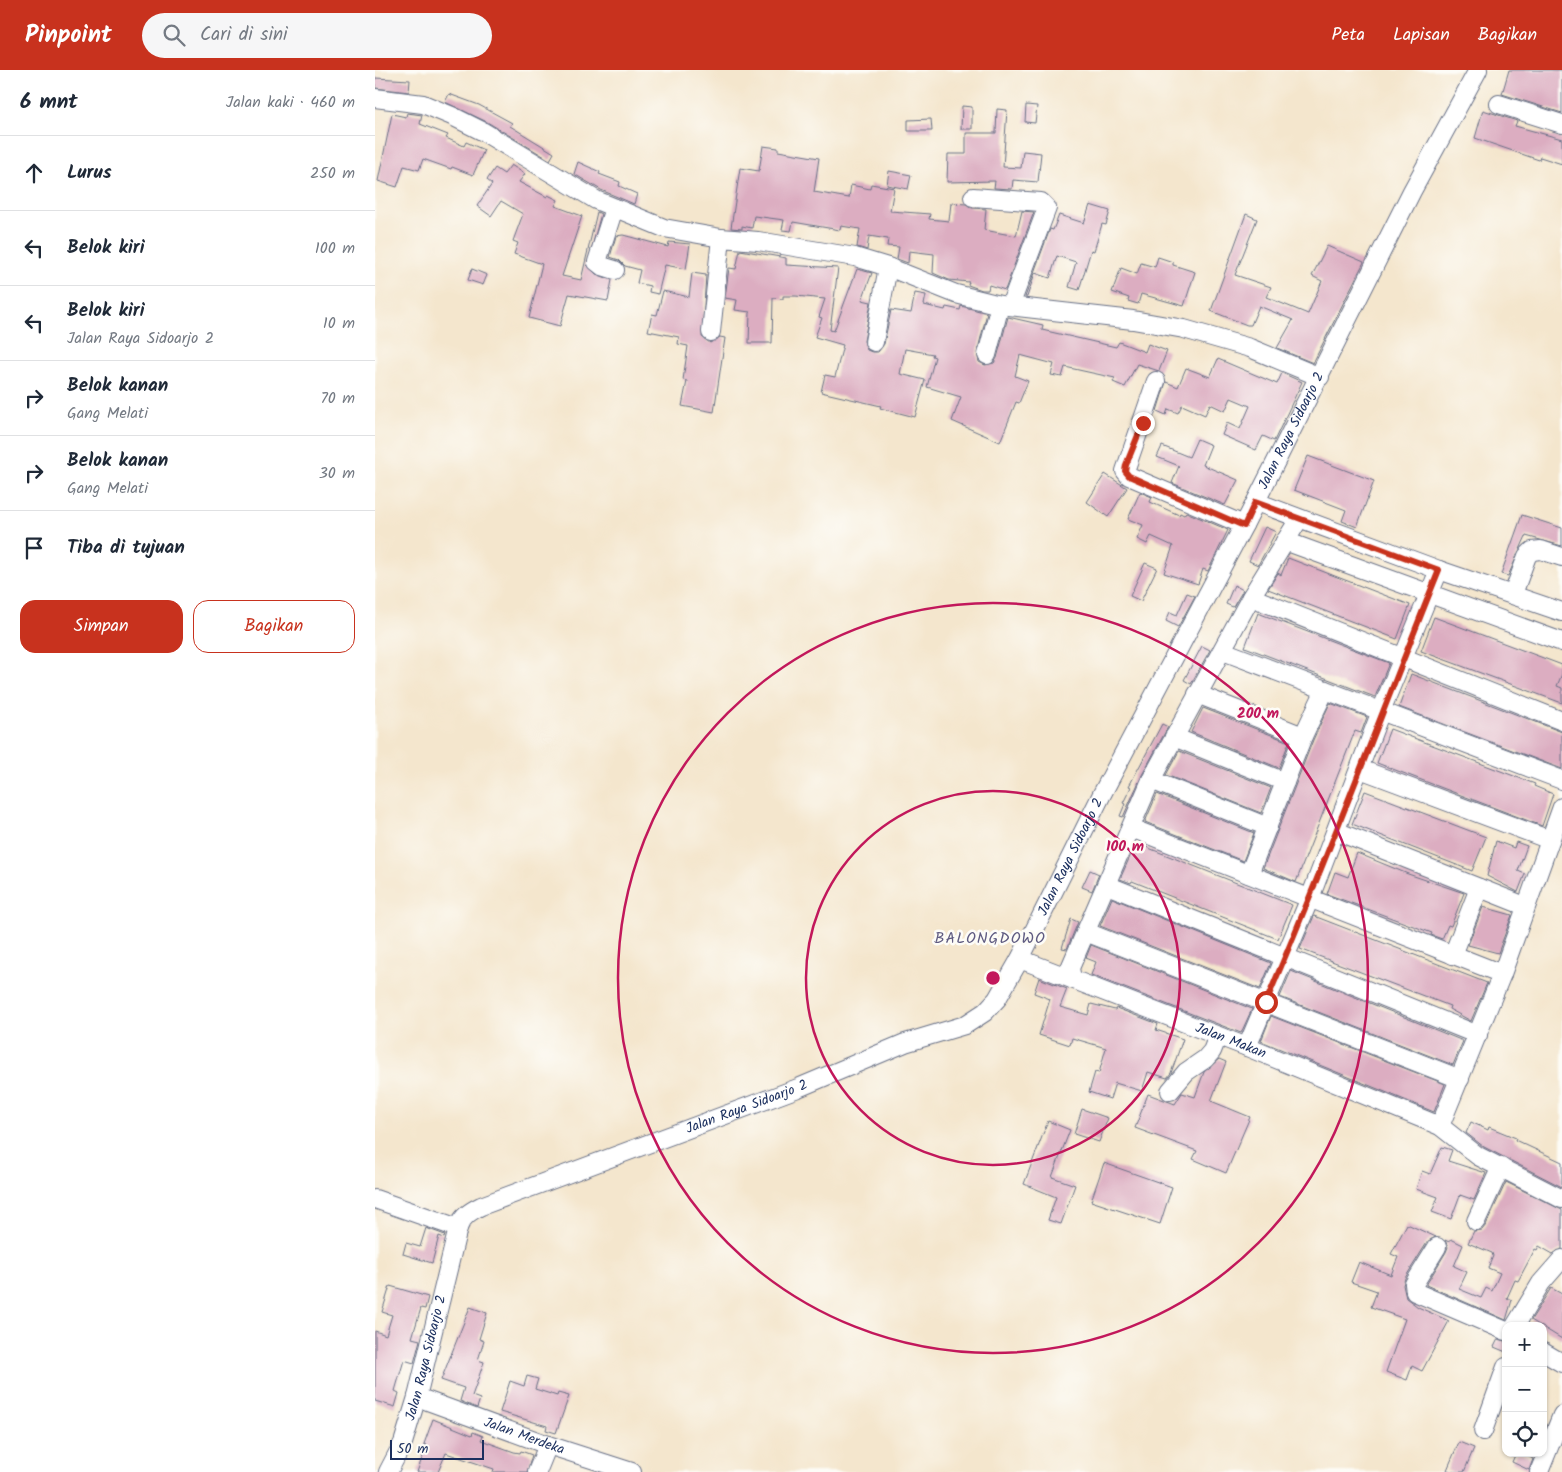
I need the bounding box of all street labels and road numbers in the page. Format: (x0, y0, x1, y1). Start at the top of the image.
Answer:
street label: Jalan Raya Sidoarjo 2 (1253, 368, 1330, 493)
street label: Jalan Raya Sidoarjo 2 (1032, 794, 1109, 920)
street label: Jalan Makan (1192, 1017, 1269, 1065)
street label: Jalan Raya Sidoarjo 2 (683, 1074, 811, 1140)
street label: Jalan Raya Sidoarjo 2 (399, 1293, 452, 1423)
street label: Jalan Merdeka (480, 1411, 567, 1461)

